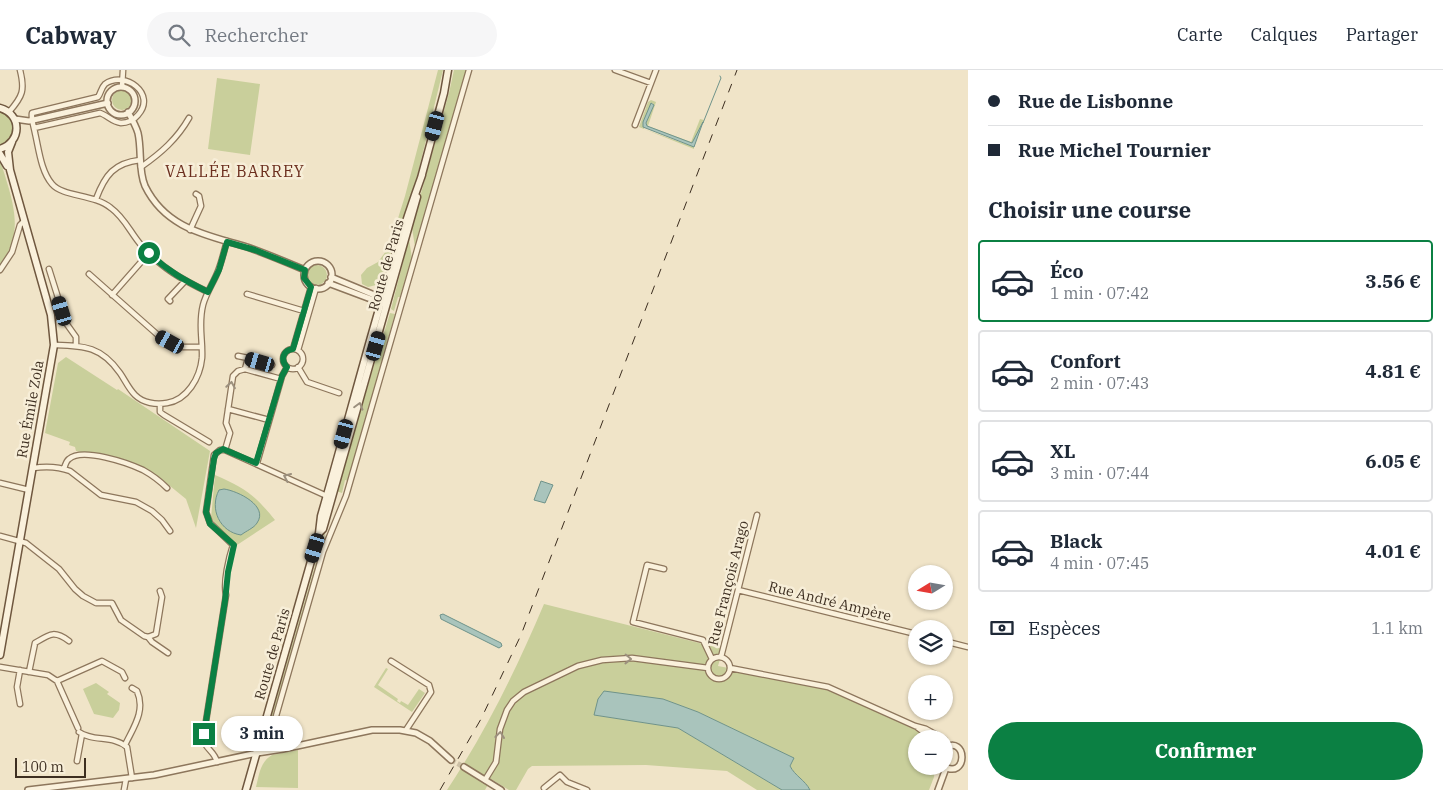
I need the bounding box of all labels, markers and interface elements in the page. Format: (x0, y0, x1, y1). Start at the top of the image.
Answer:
search box (147, 12, 497, 57)
text: Cabway (25, 19, 117, 51)
icon: search (165, 21, 193, 49)
text: Rechercher (205, 23, 308, 47)
text: Carte (1177, 23, 1223, 46)
text: Calques (1251, 23, 1318, 46)
text: Partager (1346, 23, 1418, 46)
text: Rue de Lisbonne (1018, 89, 1173, 113)
car (423, 110, 446, 142)
text: Rue Michel Tournier (1018, 138, 1211, 162)
district label: VALLÉE BARREY (165, 160, 305, 181)
text: Choisir une course (988, 195, 1191, 224)
street label: Route de Paris (364, 217, 408, 313)
route start (138, 242, 160, 264)
icon: car (990, 259, 1035, 304)
text: Éco (1050, 259, 1083, 283)
text: 3.56 € (1365, 269, 1421, 293)
text: 1 min · 07:42 (1050, 283, 1149, 303)
car (50, 294, 73, 328)
car (153, 328, 186, 356)
car (364, 330, 387, 362)
icon: car (990, 349, 1035, 394)
text: Confort (1050, 349, 1121, 373)
car (243, 351, 276, 373)
street label: Rue Émile Zola (12, 358, 48, 459)
text: 4.81 € (1365, 359, 1421, 383)
text: 2 min · 07:43 (1050, 373, 1149, 393)
one-way arrow (226, 381, 236, 390)
one-way arrow (353, 402, 363, 410)
car (332, 418, 355, 450)
icon: car (990, 439, 1035, 484)
text: XL (1050, 439, 1076, 463)
text: 6.05 € (1365, 449, 1421, 473)
text: 3 min · 07:44 (1050, 463, 1149, 483)
one-way arrow (283, 472, 292, 483)
street label: Rue François Arago (704, 519, 752, 647)
icon: car (990, 529, 1035, 574)
text: Black (1050, 529, 1102, 553)
car (303, 531, 326, 565)
text: 4.01 € (1365, 539, 1421, 563)
text: 4 min · 07:45 (1050, 553, 1149, 573)
north arrow (908, 565, 952, 610)
map controls (908, 565, 953, 775)
street label: Rue André Ampère (767, 577, 893, 625)
street label: Route de Paris (250, 606, 294, 702)
icon: cash (988, 614, 1016, 642)
text: Espèces (1028, 616, 1101, 640)
text: 1.1 km (1371, 618, 1423, 638)
button: layers (908, 620, 953, 665)
one-way arrow (625, 653, 633, 664)
button: + (908, 675, 953, 720)
callout: 3 min (222, 716, 304, 752)
button: Confirmer (988, 722, 1423, 780)
route end (193, 723, 215, 745)
text: 3 min (240, 723, 284, 743)
button: − (908, 730, 953, 775)
one-way arrow (494, 731, 505, 739)
scale bar (15, 755, 86, 778)
text: 100 m (22, 758, 64, 776)

